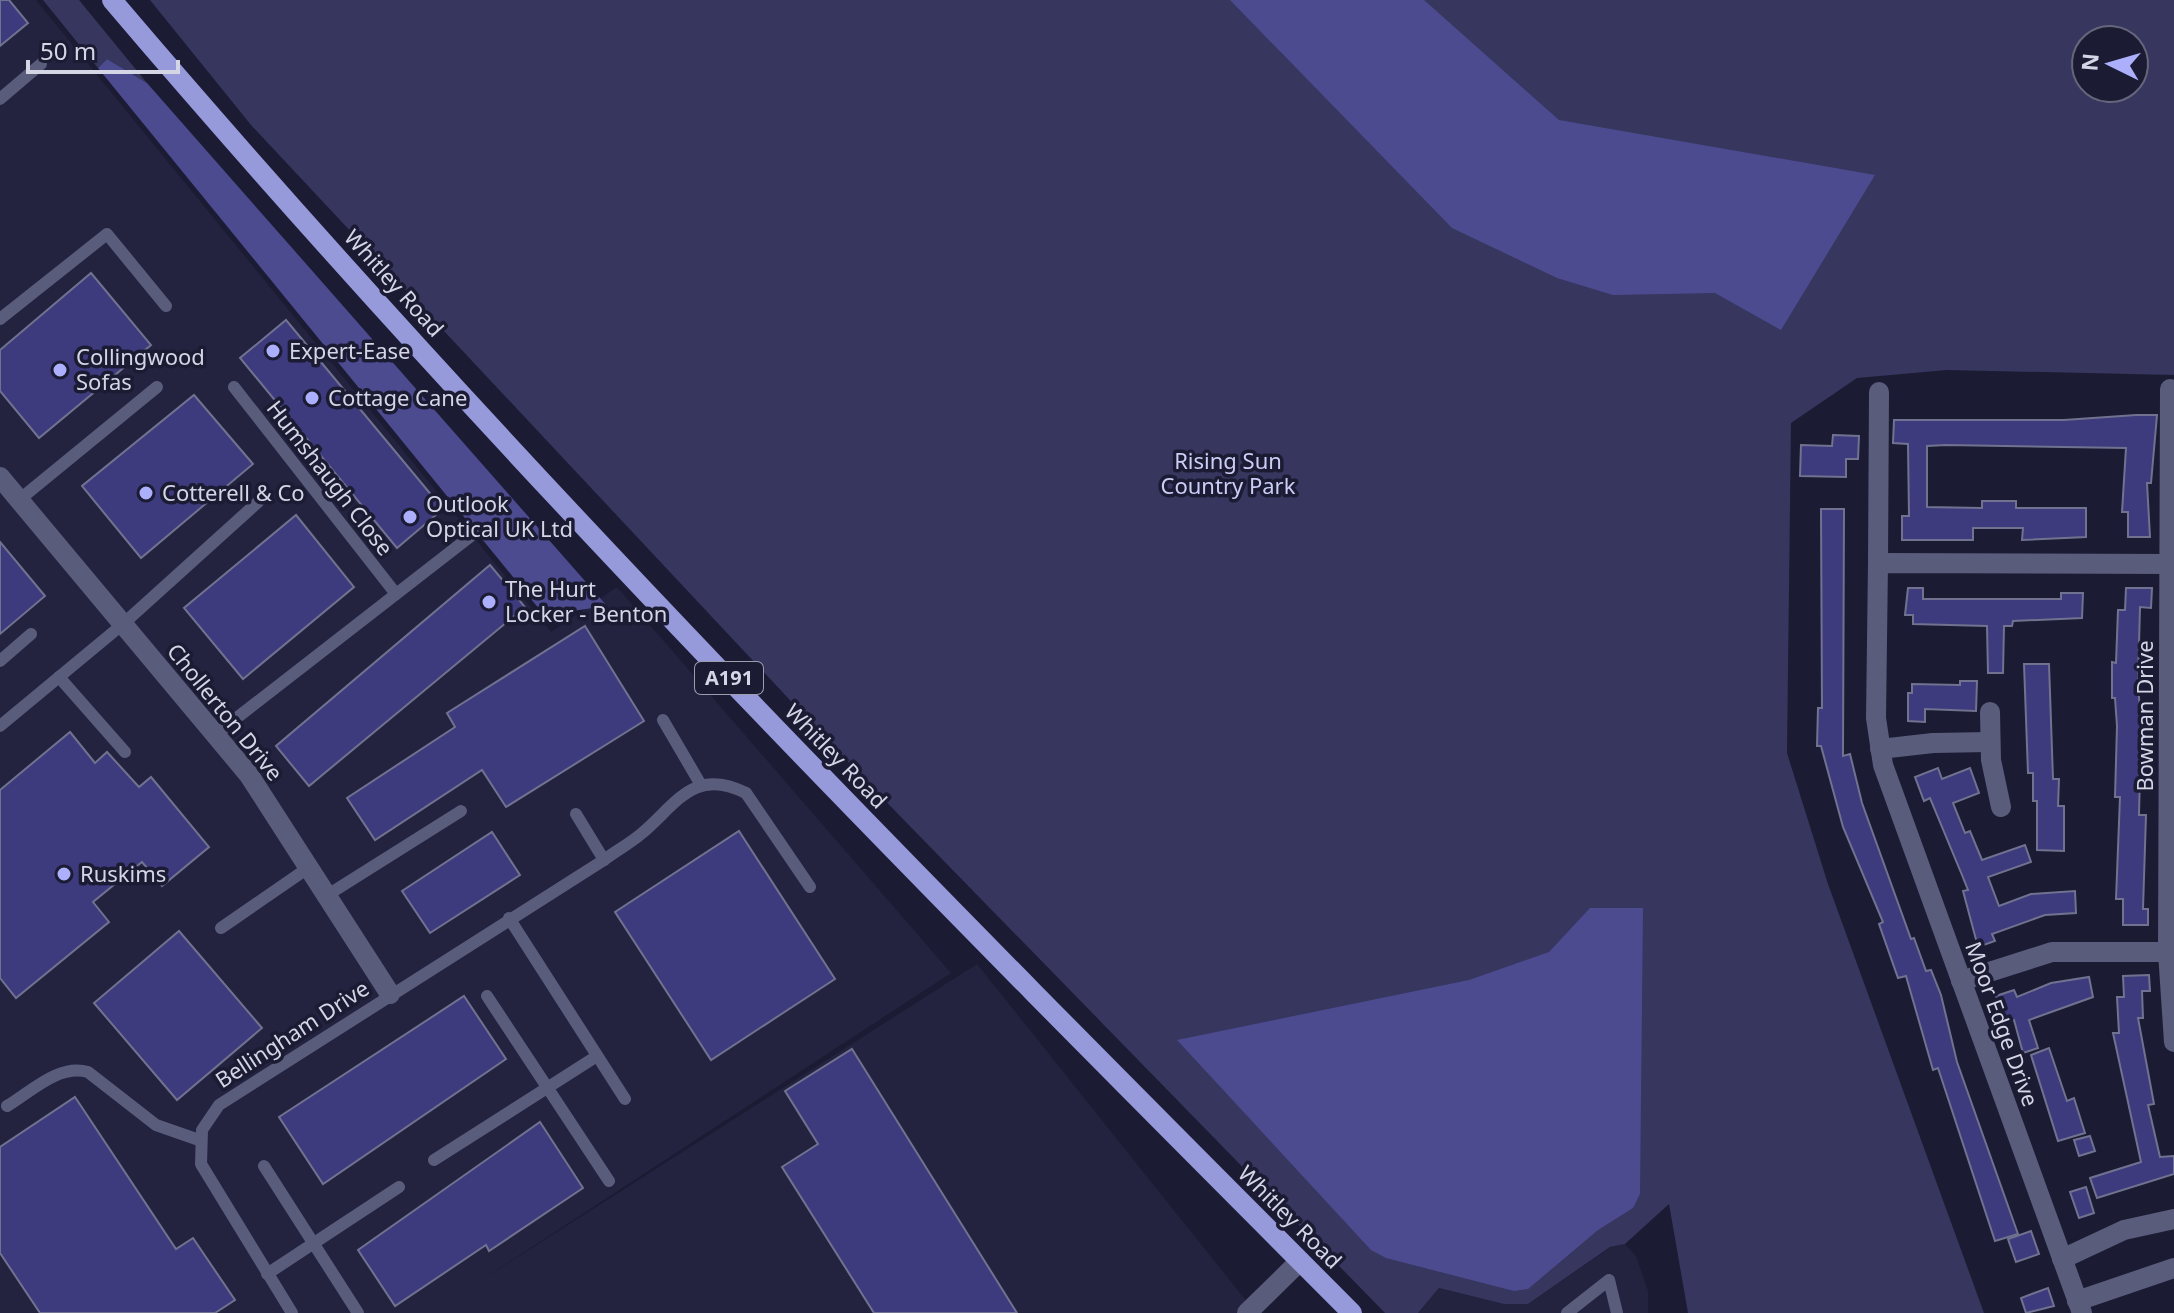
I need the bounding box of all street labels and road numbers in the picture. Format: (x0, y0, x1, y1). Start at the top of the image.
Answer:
street label: Whitley Road (338, 222, 451, 343)
street label: Humshaugh Close (261, 394, 401, 561)
street label: Chollerton Drive (161, 636, 290, 786)
street label: Bowman Drive (2129, 640, 2159, 792)
road number: A191 (695, 662, 763, 694)
street label: Whitley Road (779, 696, 894, 814)
street label: Moor Edge Drive (1959, 937, 2047, 1110)
street label: Bellingham Drive (209, 972, 374, 1094)
street label: Whitley Road (1232, 1158, 1349, 1275)

